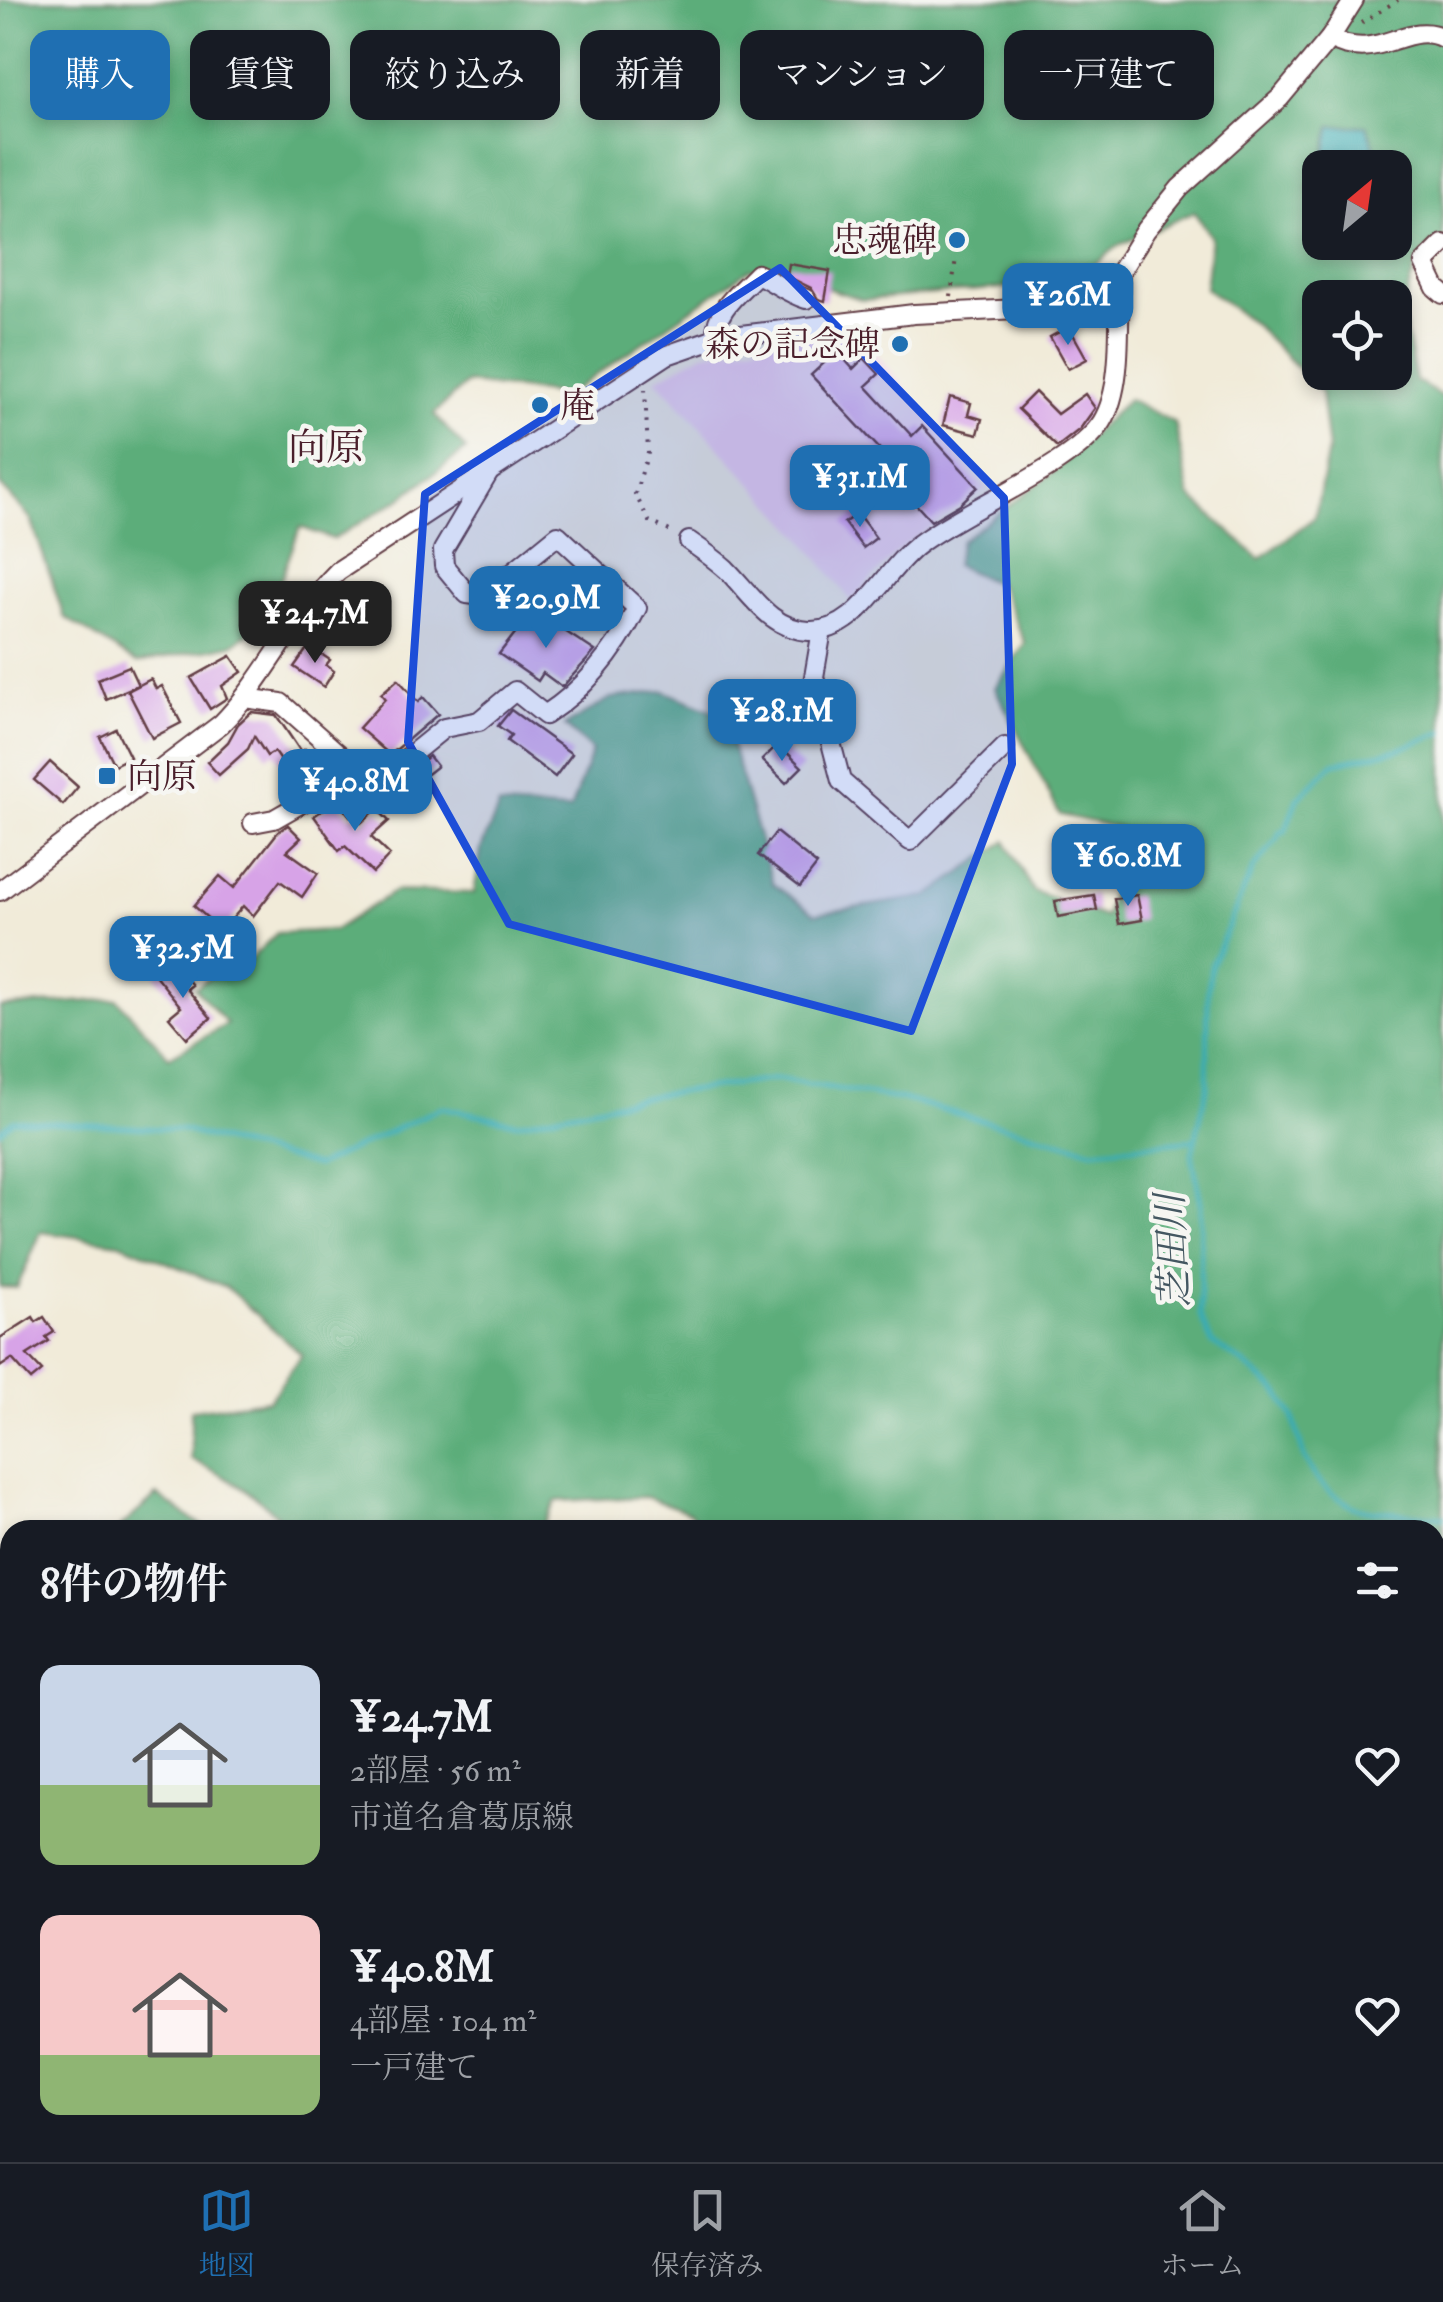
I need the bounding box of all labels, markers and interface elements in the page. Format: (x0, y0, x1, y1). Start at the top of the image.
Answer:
chip: 購入 (30, 30, 170, 120)
chip: 賃貸 (190, 30, 330, 120)
chip: 絞り込み (350, 30, 560, 120)
chip: 新着 (580, 30, 720, 120)
chip: マンション (740, 30, 984, 120)
chip: 一戸建て (1004, 30, 1214, 120)
north arrow (1302, 150, 1412, 260)
map controls (1302, 150, 1412, 390)
place label: 忠魂碑 (832, 219, 937, 263)
marker: 忠魂碑 (946, 229, 968, 251)
pin: ¥26M (1009, 263, 1127, 348)
text: ¥26M (1024, 275, 1112, 315)
button: locate (1302, 280, 1412, 390)
place label: 森の記念碑 (705, 323, 880, 367)
marker: 森の記念碑 (889, 333, 911, 355)
place label: 庵 (560, 384, 595, 428)
marker: 庵 (529, 394, 551, 416)
district label: 向原 (288, 424, 364, 472)
pin: ¥31.1M (779, 445, 941, 530)
text: ¥31.1M (812, 457, 908, 497)
pin: ¥20.9M (465, 566, 627, 651)
text: ¥20.9M (491, 578, 601, 618)
pin: ¥24.7M (234, 581, 396, 666)
text: ¥24.7M (261, 593, 369, 633)
pin: ¥28.1M (701, 679, 863, 764)
text: ¥28.1M (730, 691, 834, 731)
pin: ¥40.8M (274, 749, 436, 834)
place label: 向原 (127, 755, 197, 799)
text: ¥40.8M (300, 761, 410, 801)
marker: 向原 (96, 765, 118, 787)
pin: ¥60.8M (1047, 824, 1209, 909)
text: ¥60.8M (1074, 836, 1182, 876)
pin: ¥32.5M (102, 916, 264, 1001)
text: ¥32.5M (131, 928, 235, 968)
water label: 芝田川 (1146, 1189, 1200, 1309)
icon: filters (1350, 1553, 1405, 1608)
text: 8件の物件 (40, 1559, 228, 1611)
text: ¥24.7M (350, 1692, 493, 1744)
icon: home (120, 1705, 240, 1825)
icon: heart (1350, 1738, 1405, 1793)
text: 2部屋 · 56 m² (350, 1751, 521, 1791)
text: 市道名倉葛原線 (350, 1798, 574, 1838)
text: ¥40.8M (350, 1942, 494, 1994)
icon: home (120, 1955, 240, 2075)
icon: heart (1350, 1988, 1405, 2043)
text: 4部屋 · 104 m² (350, 2001, 536, 2041)
text: 一戸建て (350, 2048, 478, 2088)
tab: 地図 (198, 2183, 255, 2284)
tab: 保存済み (651, 2183, 764, 2284)
tab: ホーム (1160, 2183, 1245, 2284)

